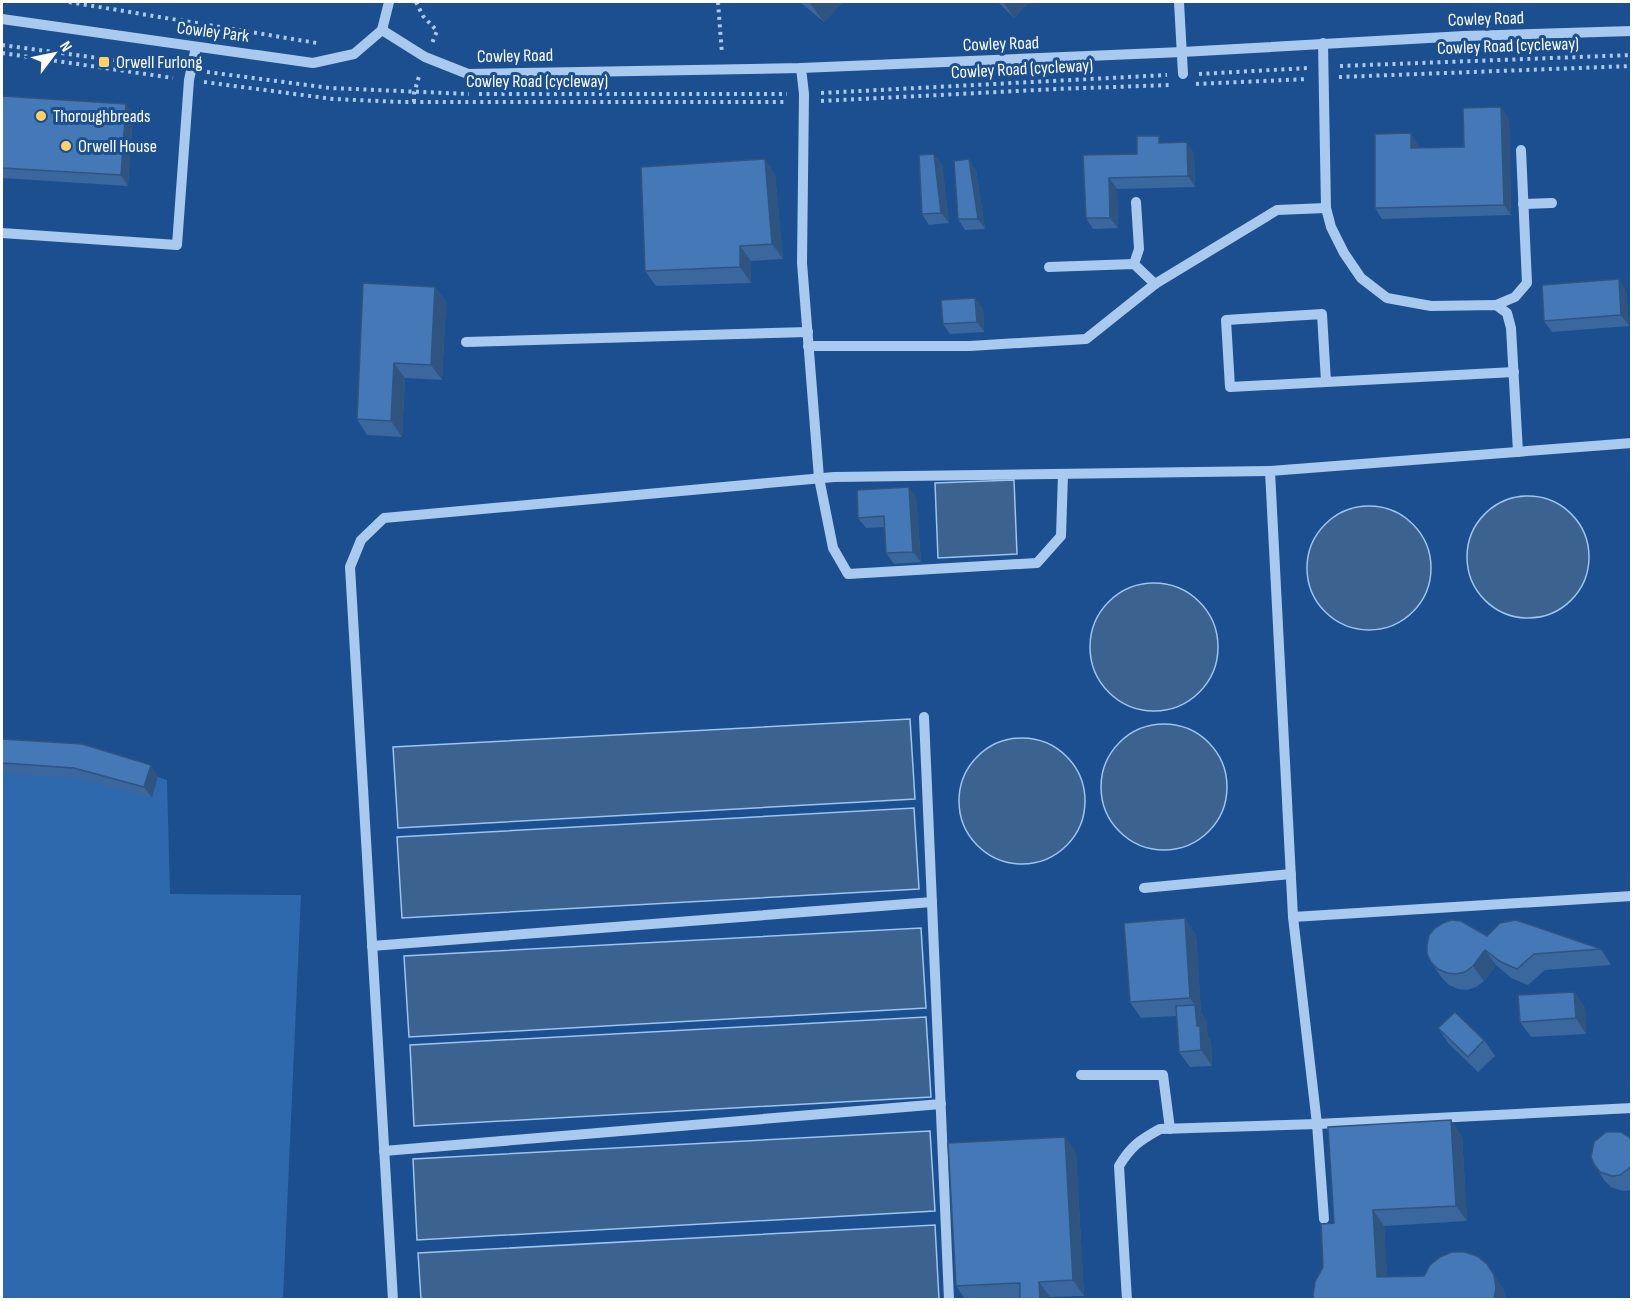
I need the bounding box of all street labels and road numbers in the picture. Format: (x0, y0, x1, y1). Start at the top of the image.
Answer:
street label: Cowley Road (1447, 7, 1525, 31)
street label: Cowley Park (176, 17, 250, 47)
street label: Cowley Road (962, 32, 1040, 56)
street label: Cowley Road (cycleway) (1437, 33, 1579, 59)
street label: Cowley Road (477, 45, 553, 67)
street label: Cowley Road (cycleway) (950, 55, 1094, 83)
street label: Cowley Road (cycleway) (466, 71, 608, 92)

